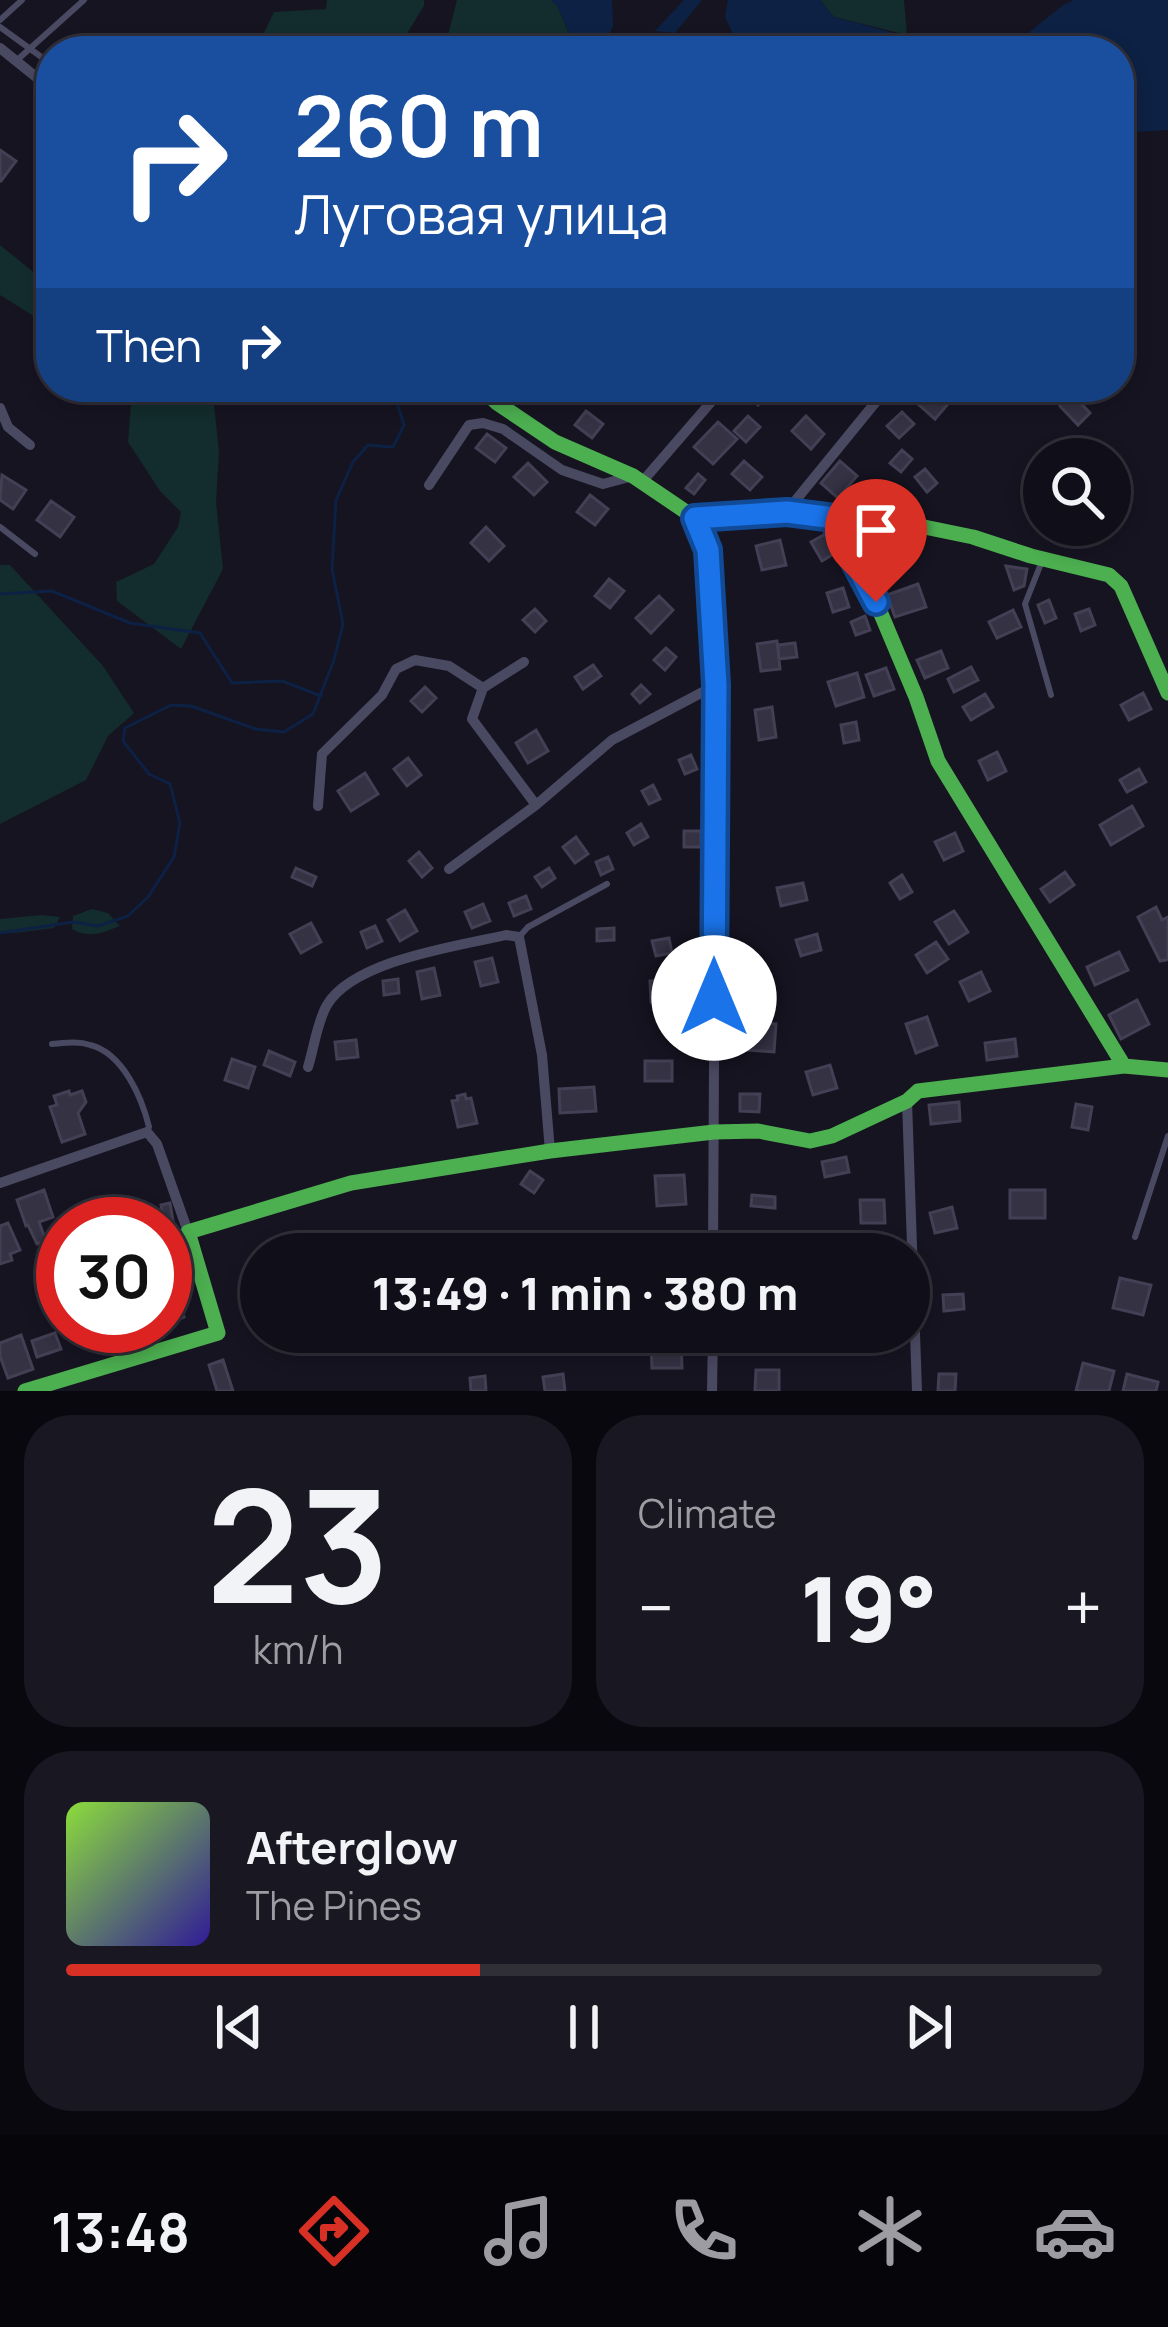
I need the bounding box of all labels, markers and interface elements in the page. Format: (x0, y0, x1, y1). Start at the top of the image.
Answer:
text: 260 m (294, 67, 544, 182)
icon: right (96, 84, 252, 240)
text: Луговая улица (294, 176, 669, 250)
icon: right (226, 312, 292, 378)
text: Then (96, 314, 202, 376)
map controls (1023, 438, 1131, 546)
button: search (1023, 438, 1131, 546)
pin (825, 479, 927, 602)
icon: arrive (843, 497, 909, 563)
position arrow (651, 935, 777, 1061)
speed limit sign: 30 (36, 1197, 192, 1353)
text: 13:49 · 1 min · 380 m (372, 1262, 798, 1324)
text: 23 (206, 1437, 390, 1650)
text: Climate (638, 1486, 777, 1540)
text: 19° (800, 1546, 937, 1669)
text: − (638, 1562, 674, 1652)
text: + (1064, 1562, 1102, 1652)
text: km/h (253, 1622, 343, 1676)
text: Afterglow (246, 1816, 458, 1878)
text: The Pines (246, 1878, 422, 1932)
icon: previous (206, 1994, 272, 2060)
icon: pause (551, 1994, 617, 2060)
icon: next (896, 1994, 962, 2060)
icon: directions (292, 2189, 376, 2273)
icon: music (477, 2189, 561, 2273)
icon: phone (662, 2189, 746, 2273)
icon: climate (848, 2189, 932, 2273)
icon: car (1033, 2189, 1117, 2273)
text: 13:48 (51, 2194, 190, 2268)

